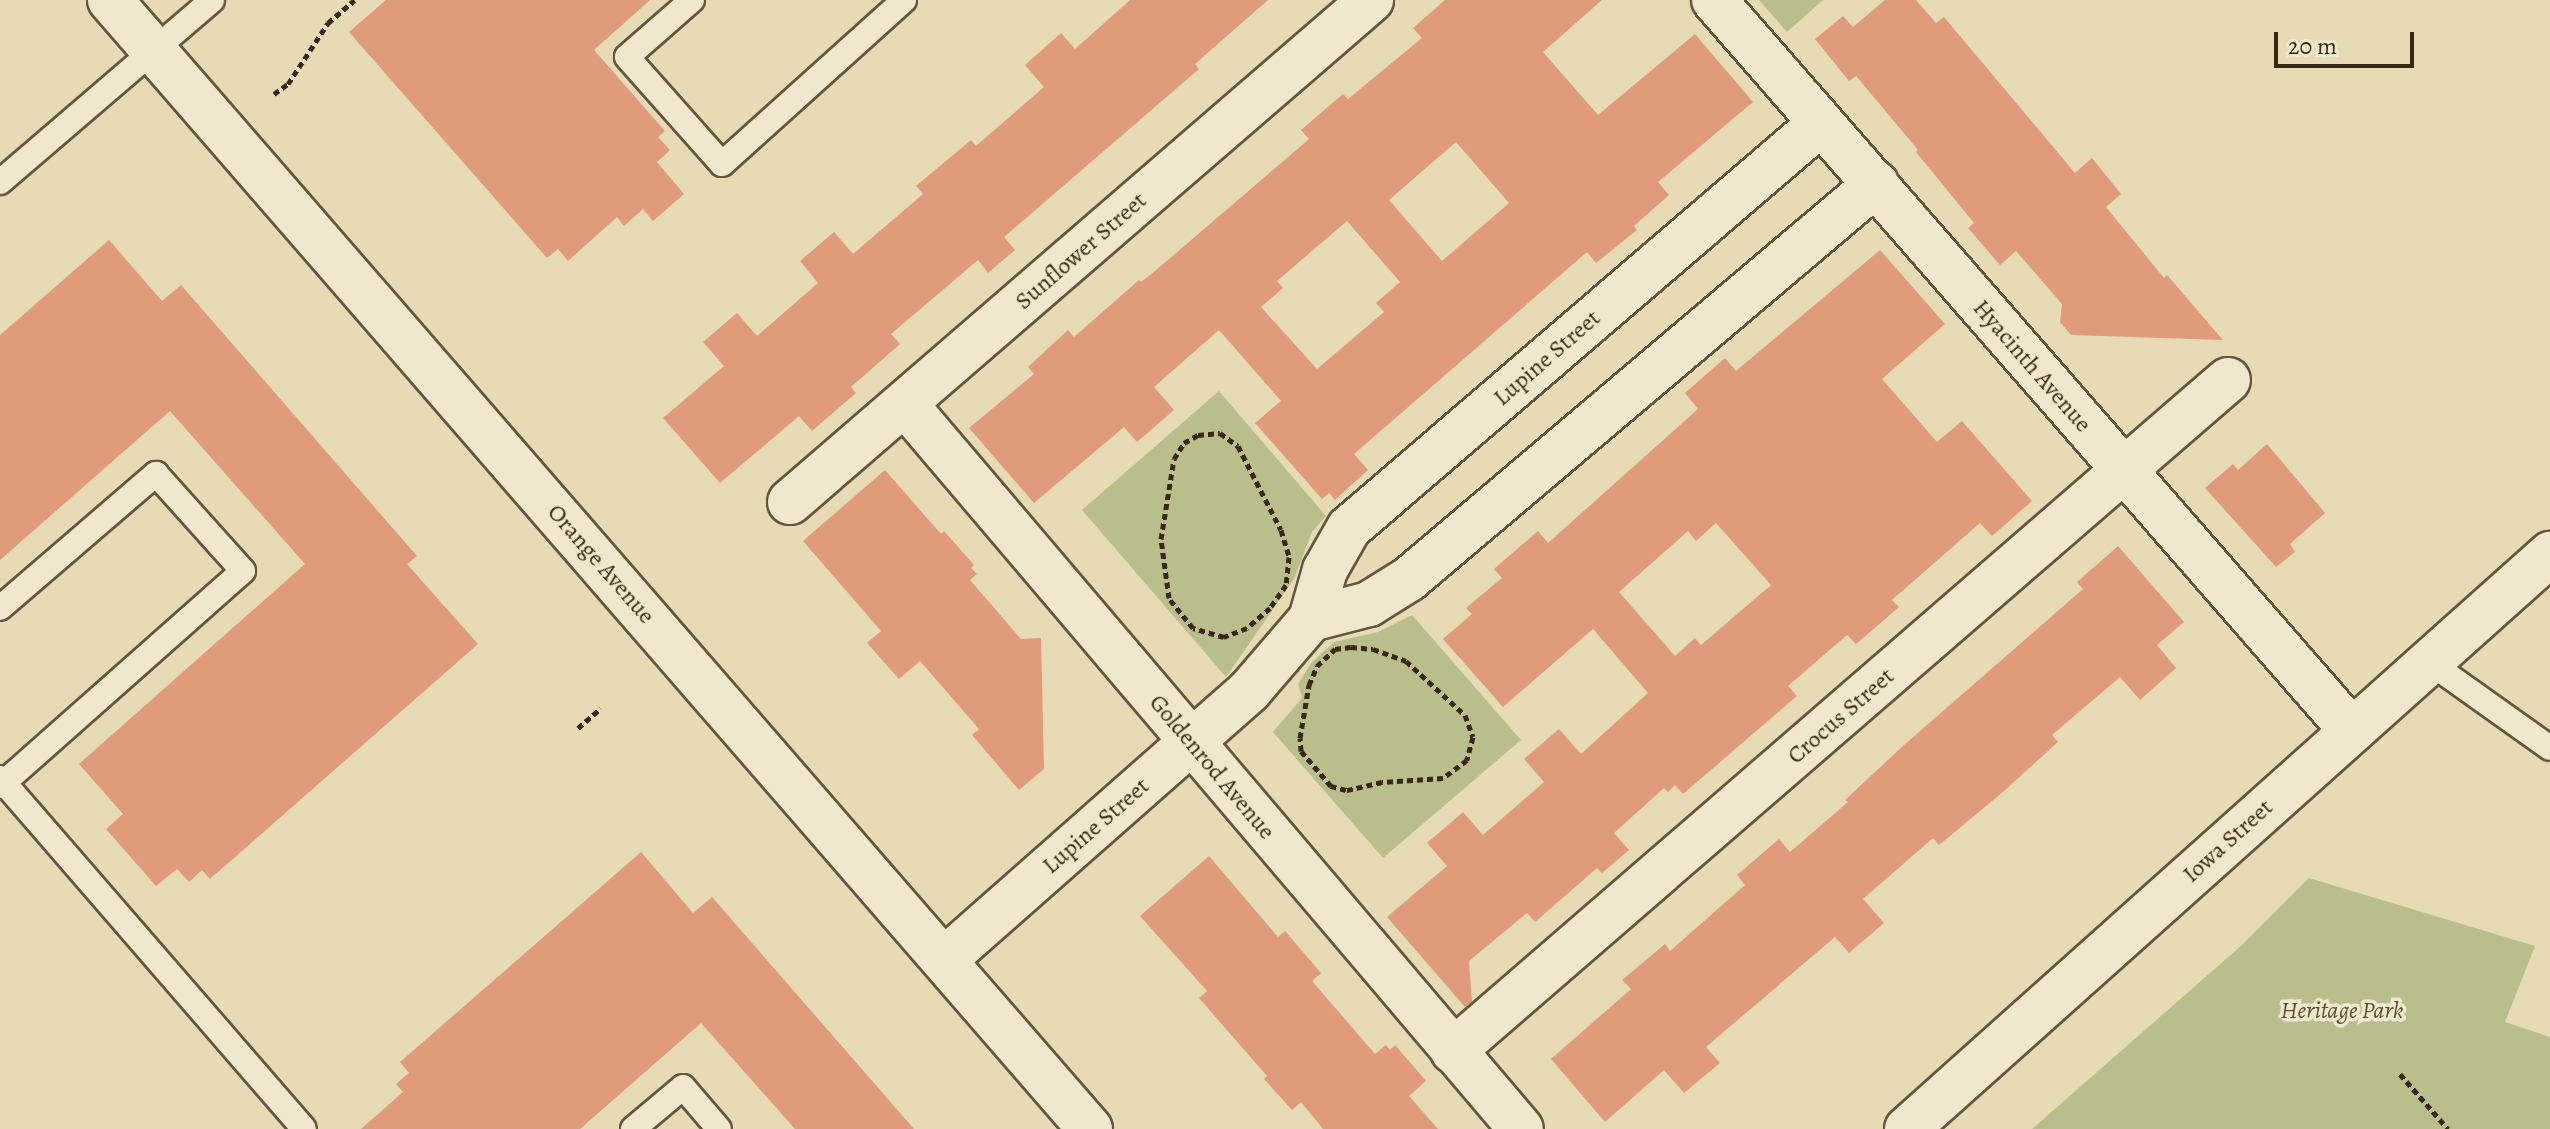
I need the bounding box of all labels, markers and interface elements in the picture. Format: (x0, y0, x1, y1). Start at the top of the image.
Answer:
scale bar (2278, 16, 2418, 66)
text: 20 m (2288, 30, 2337, 62)
street label: Sunflower Street (1009, 186, 1153, 316)
street label: Hyacinth Avenue (1967, 294, 2097, 438)
street label: Lupine Street (1488, 304, 1606, 412)
street label: Orange Avenue (541, 498, 661, 630)
street label: Crocus Street (1782, 662, 1900, 770)
street label: Goldenrod Avenue (1143, 689, 1281, 845)
street label: Lupine Street (1037, 772, 1155, 880)
street label: Iowa Street (2177, 793, 2279, 889)
park label: Heritage Park (2281, 997, 2403, 1025)

